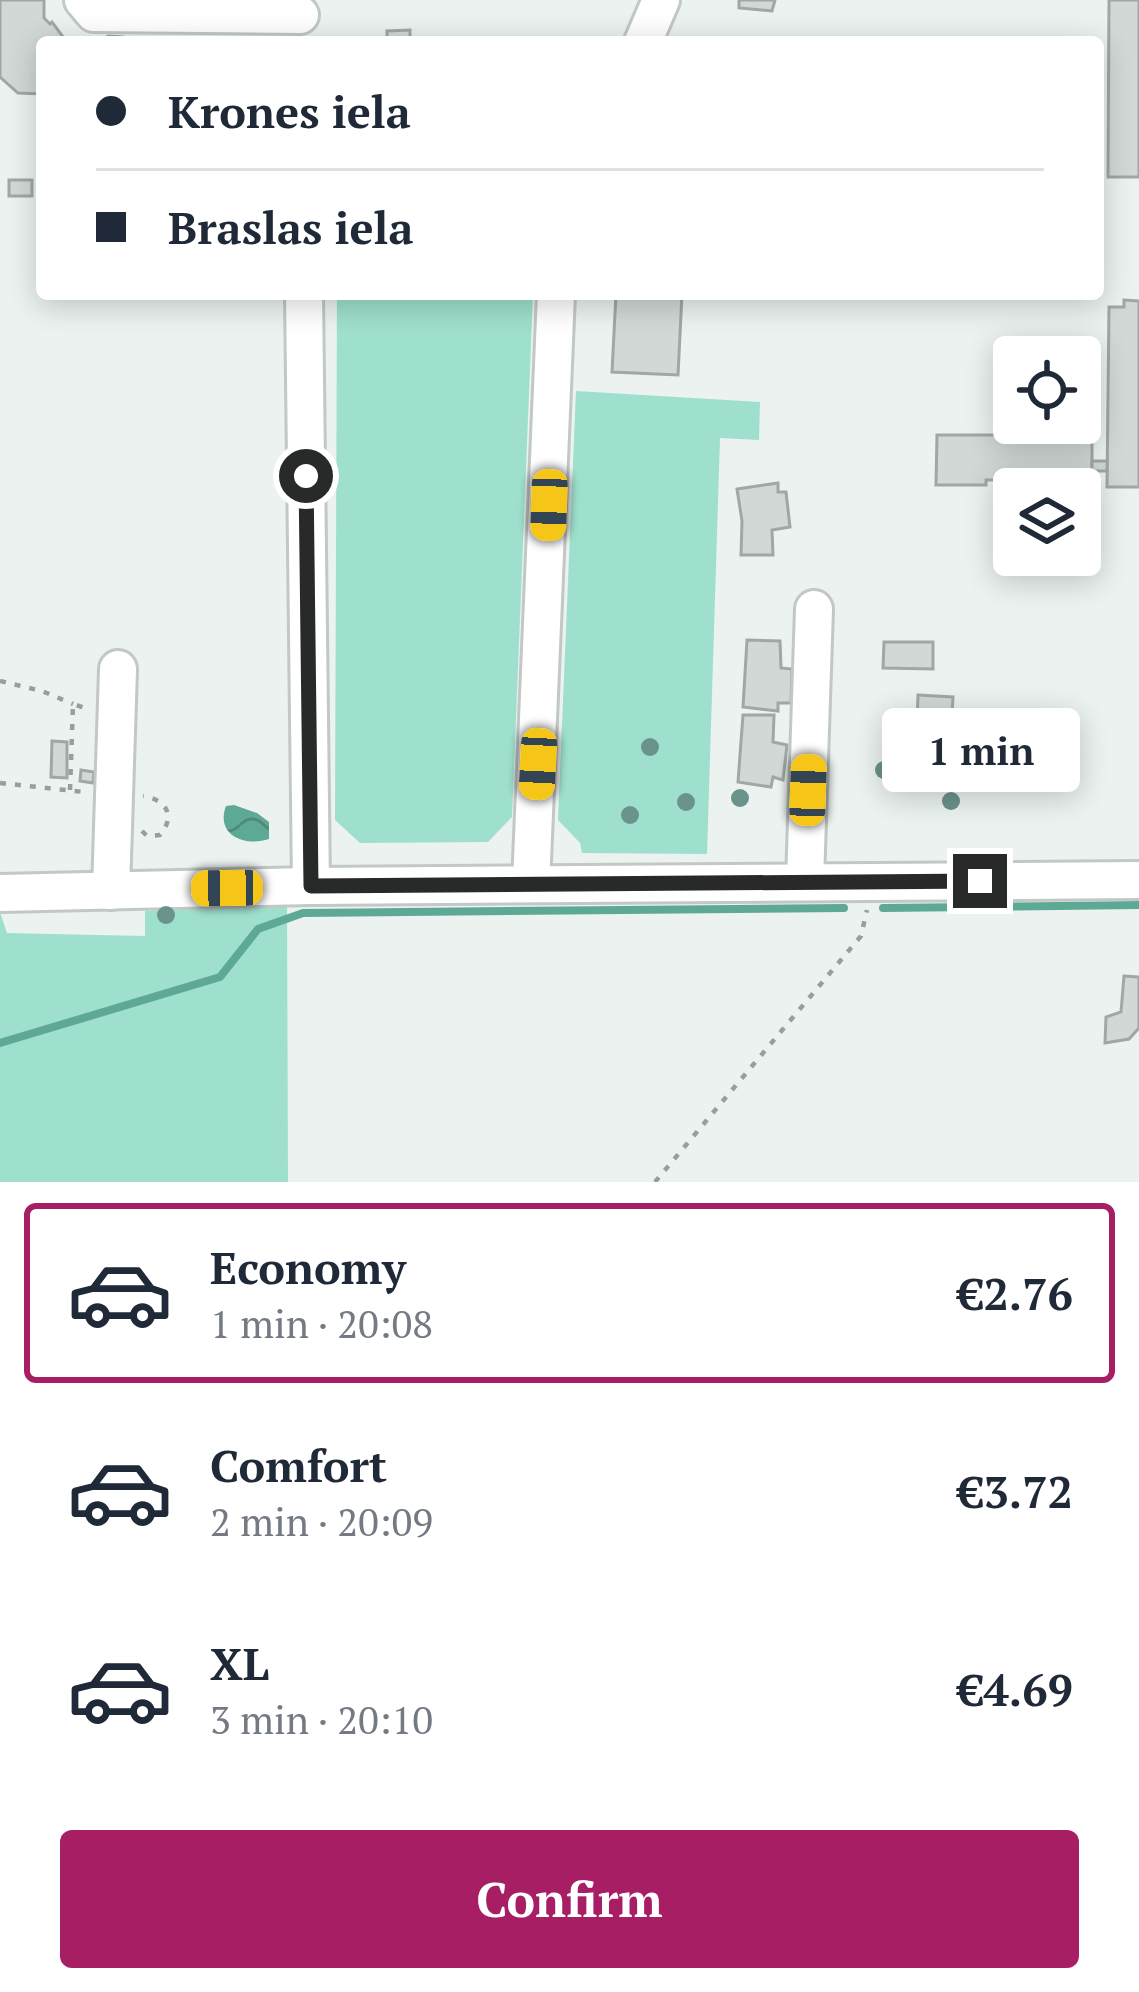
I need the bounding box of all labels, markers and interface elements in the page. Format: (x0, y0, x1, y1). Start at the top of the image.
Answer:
text: Krones iela (168, 81, 411, 141)
text: Braslas iela (168, 197, 414, 257)
map controls (993, 336, 1101, 576)
button: locate (993, 336, 1101, 444)
route start (279, 449, 333, 503)
car (530, 468, 568, 542)
button: layers (993, 468, 1101, 576)
callout: 1 min (881, 707, 1079, 791)
text: 1 min (928, 724, 1034, 776)
car (518, 727, 558, 801)
car (789, 753, 827, 827)
route end (953, 854, 1007, 908)
car (191, 869, 263, 907)
text: Economy (210, 1237, 406, 1297)
icon: car (66, 1239, 174, 1347)
text: €2.76 (958, 1263, 1073, 1323)
text: 1 min · 20:08 (210, 1297, 433, 1349)
text: Comfort (210, 1435, 387, 1495)
icon: car (66, 1437, 174, 1545)
text: €3.72 (958, 1461, 1073, 1521)
text: 2 min · 20:09 (210, 1495, 433, 1547)
text: XL (210, 1633, 269, 1693)
icon: car (66, 1635, 174, 1743)
text: €4.69 (958, 1659, 1073, 1719)
text: 3 min · 20:10 (210, 1693, 433, 1745)
button: Confirm (60, 1830, 1079, 1968)

